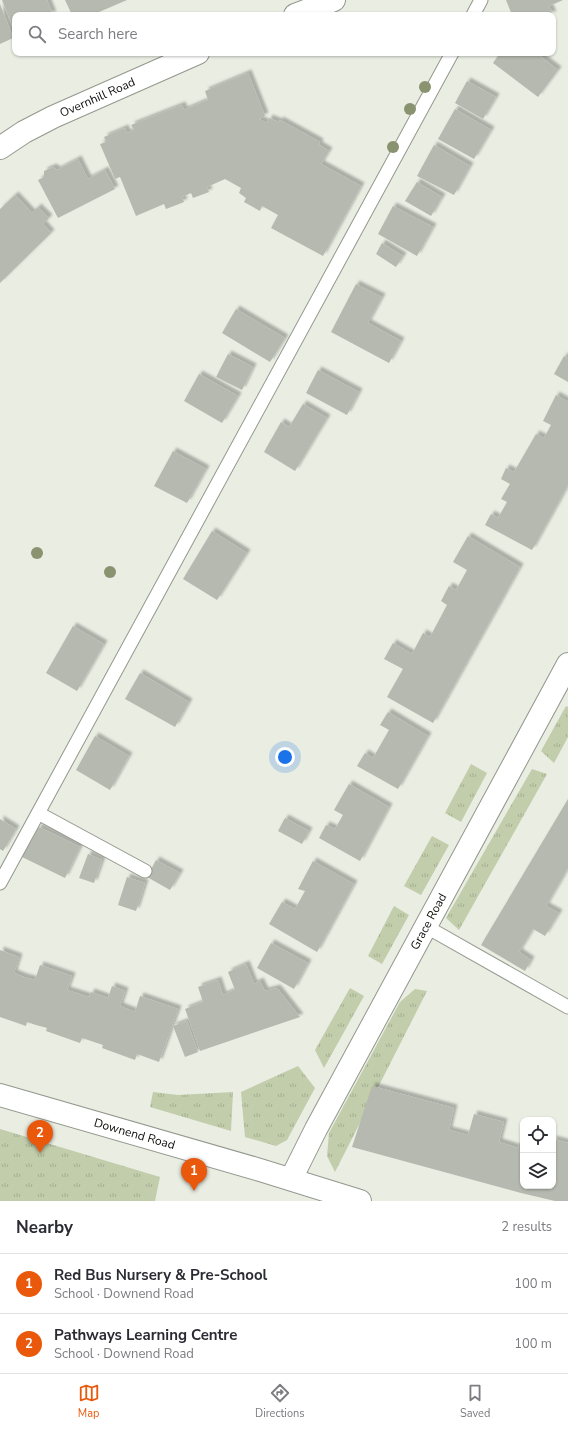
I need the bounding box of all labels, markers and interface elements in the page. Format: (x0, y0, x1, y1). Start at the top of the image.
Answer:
search box (12, 12, 556, 56)
icon: search (26, 23, 48, 45)
text: Search here (58, 24, 138, 44)
street label: Overnhill Road (57, 74, 137, 121)
your location (275, 747, 295, 767)
street label: Grace Road (407, 890, 450, 953)
street label: Downend Road (92, 1115, 177, 1153)
map controls (520, 1117, 556, 1189)
button: locate (520, 1117, 556, 1153)
pin: 2 (27, 1120, 53, 1153)
button: layers (520, 1153, 556, 1189)
pin: 1 (181, 1158, 207, 1191)
text: Nearby (16, 1216, 73, 1239)
text: 2 results (501, 1218, 552, 1236)
text: Red Bus Nursery & Pre-School (54, 1265, 267, 1285)
text: 1 (25, 1275, 33, 1293)
text: 100 m (514, 1275, 552, 1293)
text: School · Downend Road (54, 1285, 194, 1303)
text: Pathways Learning Centre (54, 1325, 237, 1345)
text: 2 (25, 1335, 33, 1353)
text: 100 m (514, 1335, 552, 1353)
text: School · Downend Road (54, 1345, 194, 1363)
tab: Map (78, 1382, 100, 1421)
tab: Directions (255, 1382, 305, 1421)
tab: Saved (460, 1382, 490, 1421)

